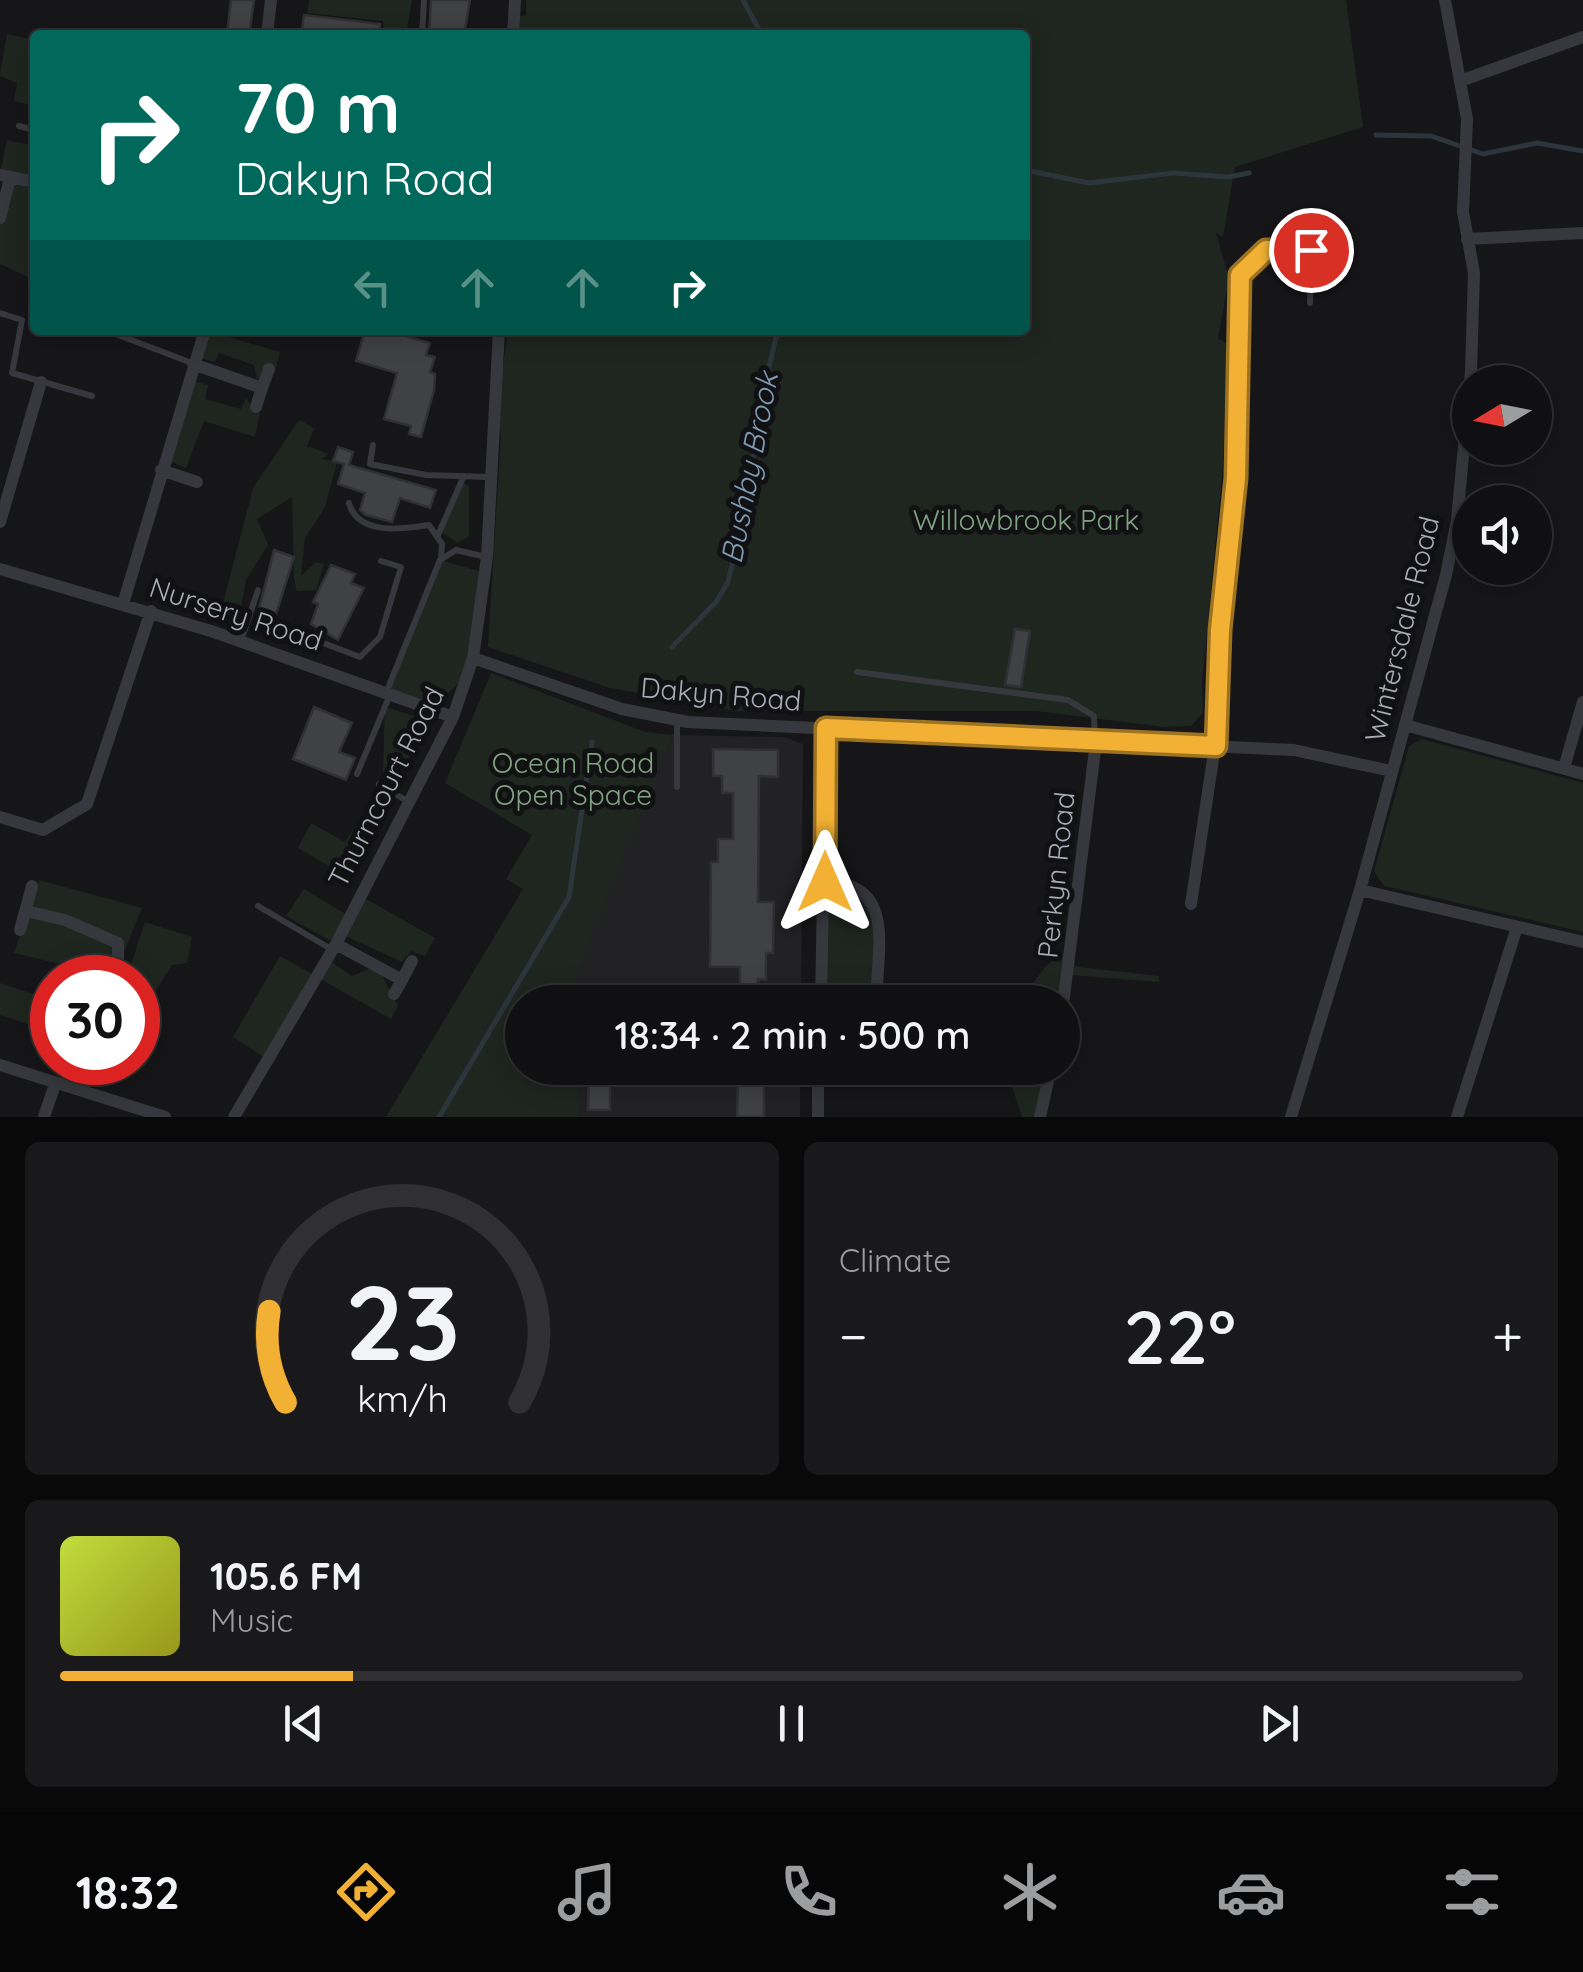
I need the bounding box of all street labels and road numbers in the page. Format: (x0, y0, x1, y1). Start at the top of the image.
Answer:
street label: Wintersdale Road (1357, 512, 1446, 745)
street label: Nursery Road (145, 569, 327, 658)
street label: Dakyn Road (639, 669, 803, 718)
street label: Thurncourt Road (320, 681, 451, 893)
street label: Perkyn Road (1029, 790, 1082, 960)

